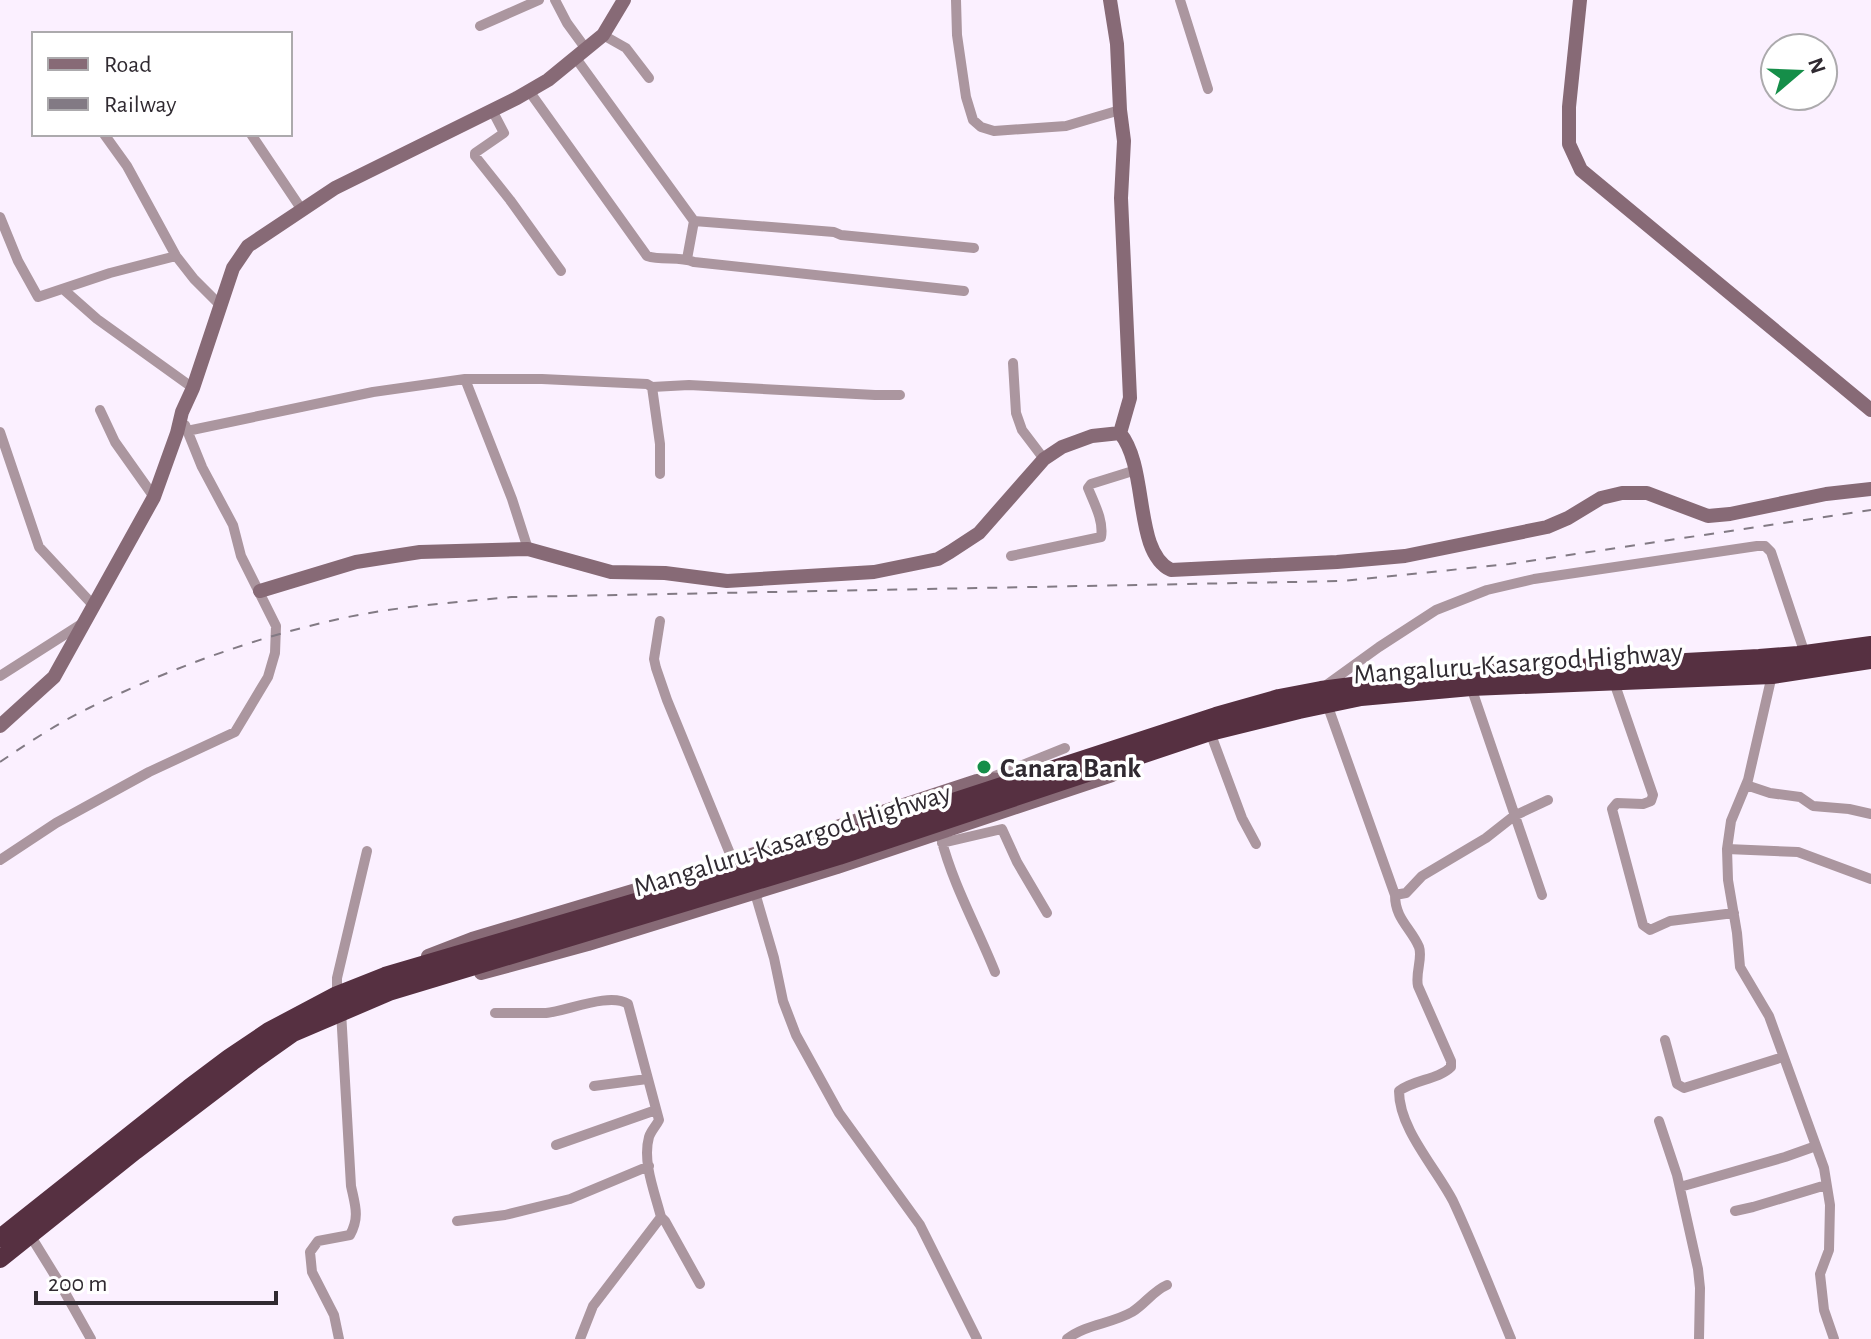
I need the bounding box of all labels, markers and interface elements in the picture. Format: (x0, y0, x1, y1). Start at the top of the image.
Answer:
legend (32, 32, 292, 136)
north arrow (1759, 32, 1839, 112)
text: Road (104, 53, 152, 77)
text: N (1804, 55, 1830, 77)
text: Railway (104, 93, 176, 117)
street label: Mangaluru-Kasargod Highway (1352, 639, 1684, 689)
place label: Canara Bank (1000, 755, 1141, 783)
marker: Canara Bank (975, 758, 993, 776)
street label: Mangaluru-Kasargod Highway (631, 779, 955, 903)
scale bar (36, 1255, 276, 1305)
text: 200 m (48, 1272, 107, 1296)

